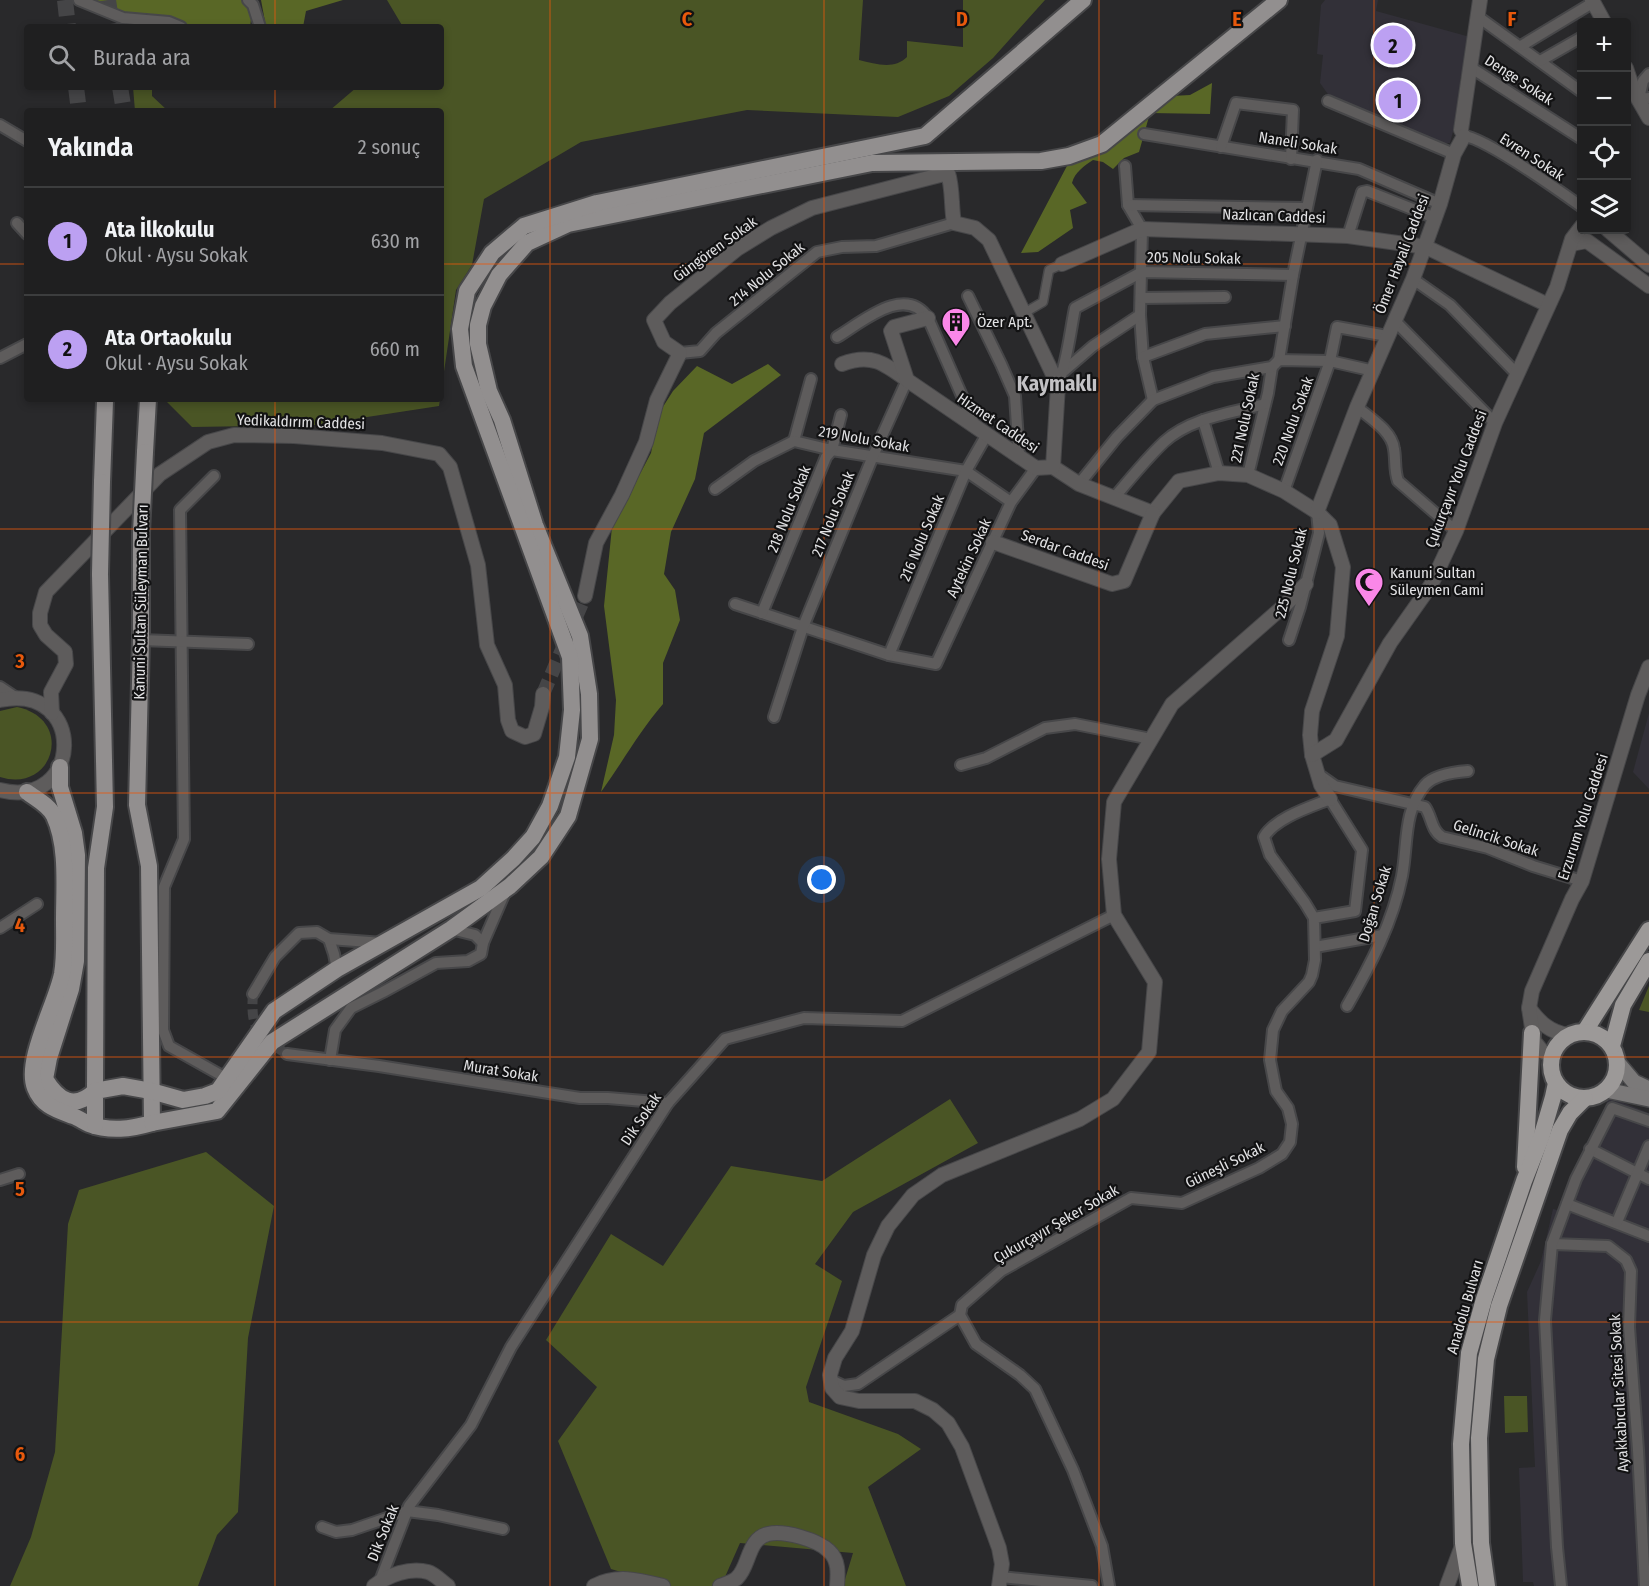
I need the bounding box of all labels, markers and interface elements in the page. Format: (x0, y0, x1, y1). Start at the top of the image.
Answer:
text: C (682, 7, 693, 31)
text: D (956, 7, 968, 31)
text: E (1232, 7, 1242, 31)
text: F (1508, 7, 1517, 31)
map controls (1577, 18, 1631, 234)
button: + (1577, 18, 1631, 72)
pin: 2 (1374, 22, 1412, 68)
search box (24, 24, 444, 90)
icon: search (45, 41, 78, 74)
text: Burada ara (93, 44, 191, 71)
street label: Denge Sokak (1481, 51, 1557, 109)
button: − (1577, 72, 1631, 126)
pin: 1 (1378, 78, 1418, 122)
button: locate (1577, 126, 1631, 180)
street label: Naneli Sokak (1257, 128, 1339, 158)
street label: Evren Sokak (1496, 129, 1568, 185)
text: Yakında (48, 132, 133, 163)
text: 2 sonuç (358, 135, 420, 159)
button: layers (1577, 180, 1631, 234)
street label: Ömer Hayali Caddesi (1371, 192, 1433, 316)
street label: Nazlıcan Caddesi (1222, 205, 1326, 227)
street label: Güngören Sokak (670, 213, 760, 285)
text: Ata İlkokulu (105, 216, 214, 243)
text: 1 (63, 229, 72, 253)
text: 630 m (371, 229, 420, 253)
street label: 214 Nolu Sokak (726, 238, 808, 310)
text: Okul · Aysu Sokak (105, 243, 248, 267)
street label: 205 Nolu Sokak (1147, 248, 1241, 268)
building icon: Özer Apt. (940, 306, 972, 348)
place label: Özer Apt. (977, 313, 1032, 331)
text: Ata Ortaokulu (105, 324, 232, 351)
text: 2 (63, 337, 72, 361)
text: 660 m (370, 337, 420, 361)
text: Okul · Aysu Sokak (105, 351, 248, 375)
district label: Kaymaklı (1017, 371, 1097, 397)
street label: 221 Nolu Sokak (1227, 372, 1263, 464)
street label: 220 Nolu Sokak (1269, 374, 1317, 468)
street label: Hizmet Caddesi (954, 389, 1042, 457)
street label: Çukurçayır Yolu Caddesi (1421, 408, 1491, 550)
street label: Yedikaldırım Caddesi (237, 411, 365, 433)
street label: 219 Nolu Sokak (817, 422, 911, 456)
street label: 218 Nolu Sokak (763, 463, 815, 555)
street label: 217 Nolu Sokak (808, 469, 858, 559)
street label: 216 Nolu Sokak (896, 492, 948, 584)
street label: Kanuni Sultan Süleyman Bulvarı (130, 504, 152, 700)
street label: Aytekin Sokak (943, 516, 995, 600)
street label: Serdar Caddesi (1019, 526, 1111, 574)
street label: 225 Nolu Sokak (1271, 526, 1311, 620)
place label: Kanuni Sultan Süleymen Cami (1390, 564, 1484, 599)
mosque icon: Kanuni Sultan Süleymen Cami (1353, 566, 1385, 608)
text: 3 (14, 649, 25, 673)
street label: Erzurum Yolu Caddesi (1554, 751, 1612, 883)
street label: Gelincik Sokak (1451, 816, 1541, 860)
street label: Doğan Sokak (1355, 864, 1395, 944)
your location (807, 865, 836, 894)
text: 4 (15, 913, 25, 937)
street label: Murat Sokak (462, 1056, 540, 1086)
street label: Dik Sokak (617, 1089, 665, 1149)
street label: Güneşli Sokak (1182, 1138, 1268, 1192)
text: 5 (15, 1177, 25, 1201)
street label: Çukurçayır Şeker Sokak (990, 1181, 1122, 1267)
street label: Anadolu Bulvarı (1443, 1258, 1487, 1356)
street label: Ayakkabıcılar Sitesi Sokak (1606, 1314, 1632, 1472)
text: 6 (15, 1442, 25, 1466)
street label: Dik Sokak (364, 1502, 402, 1564)

